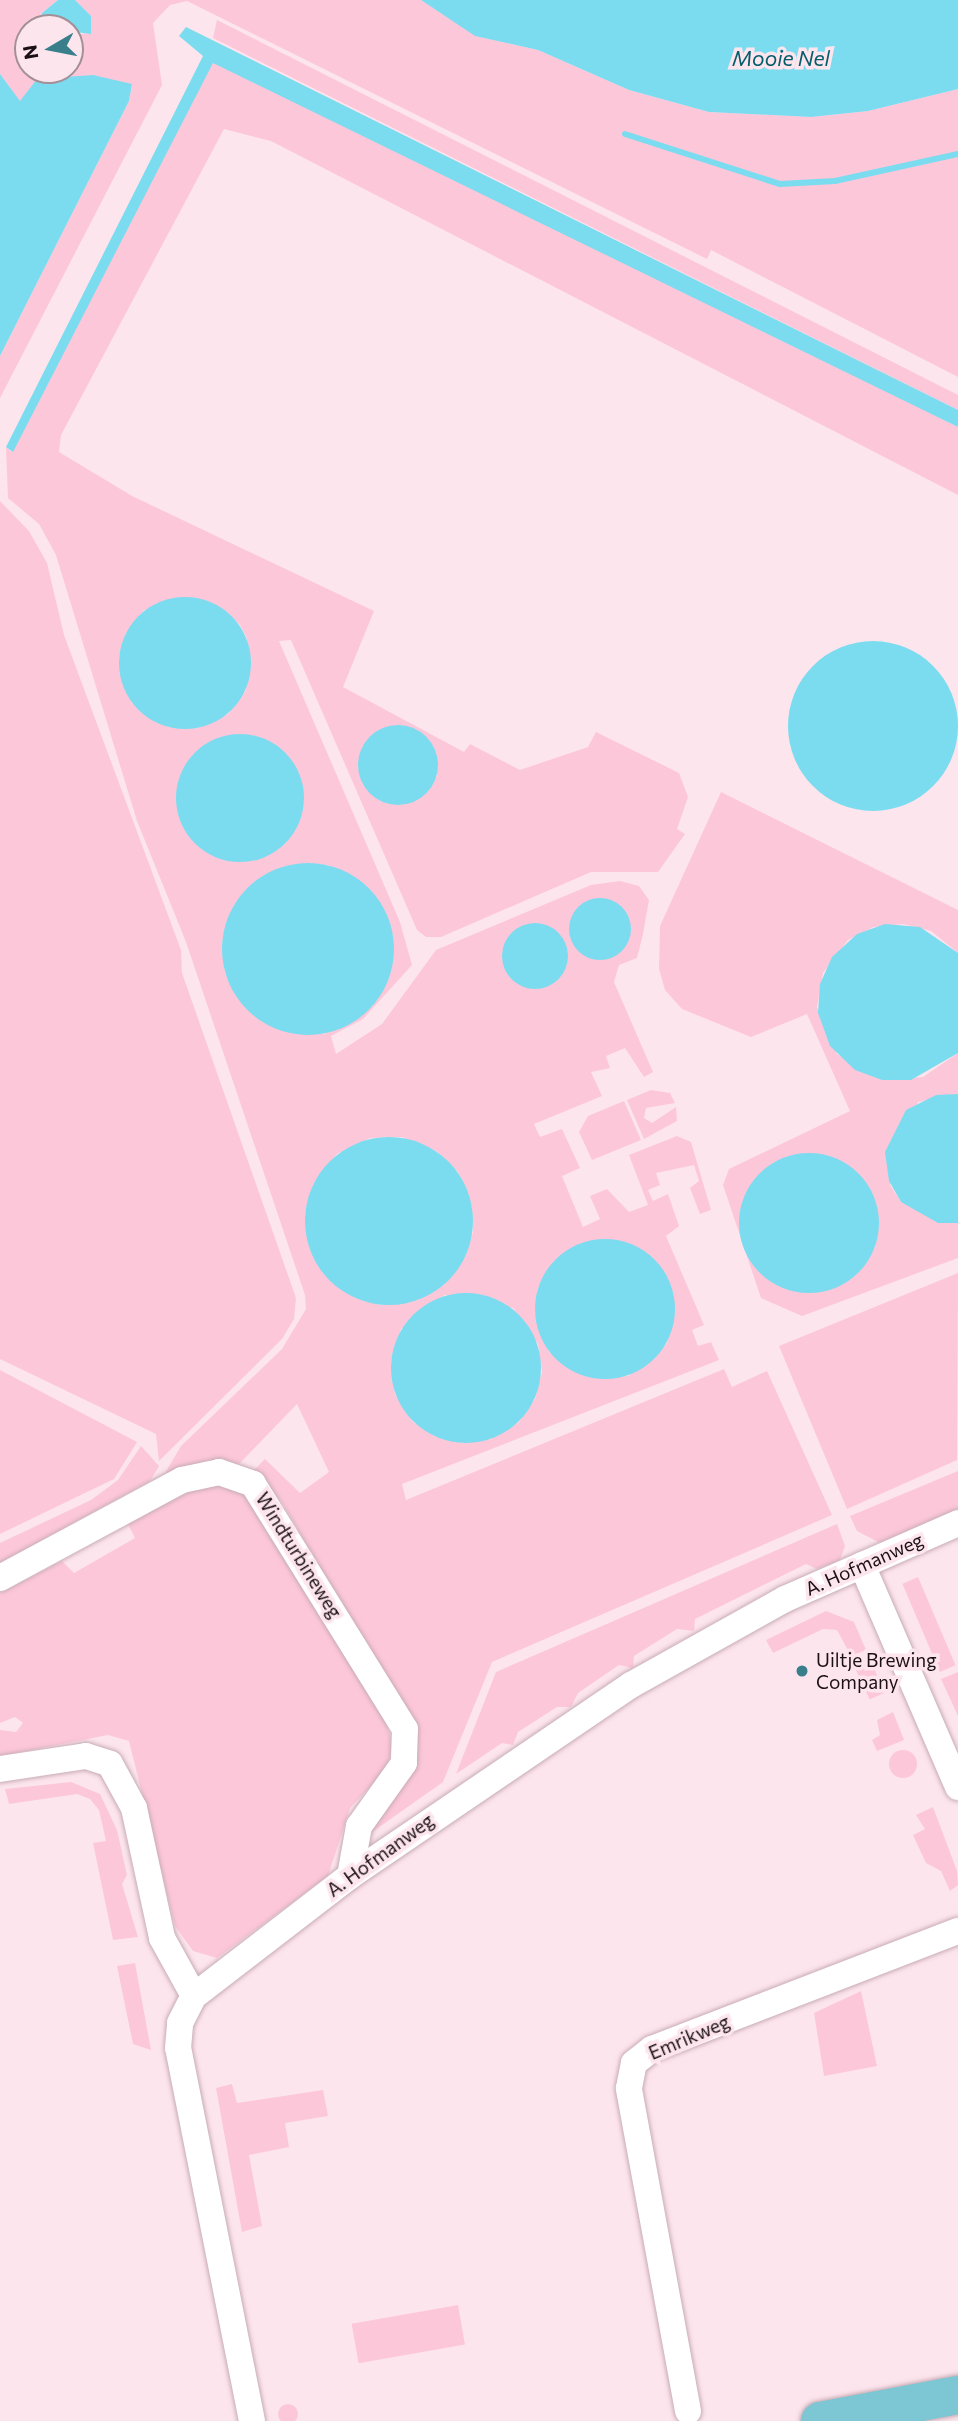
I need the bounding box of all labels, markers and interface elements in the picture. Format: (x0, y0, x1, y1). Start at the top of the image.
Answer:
north arrow (14, 14, 84, 84)
text: N (17, 43, 42, 61)
water label: Mooie Nel (732, 45, 830, 71)
street label: Windturbineweg (251, 1488, 347, 1622)
street label: A. Hofmanweg (802, 1528, 926, 1600)
place label: Uiltje Brewing Company (816, 1649, 936, 1693)
marker: Uiltje Brewing Company (794, 1663, 810, 1679)
street label: A. Hofmanweg (322, 1809, 438, 1901)
street label: Emrikweg (645, 2010, 733, 2064)

